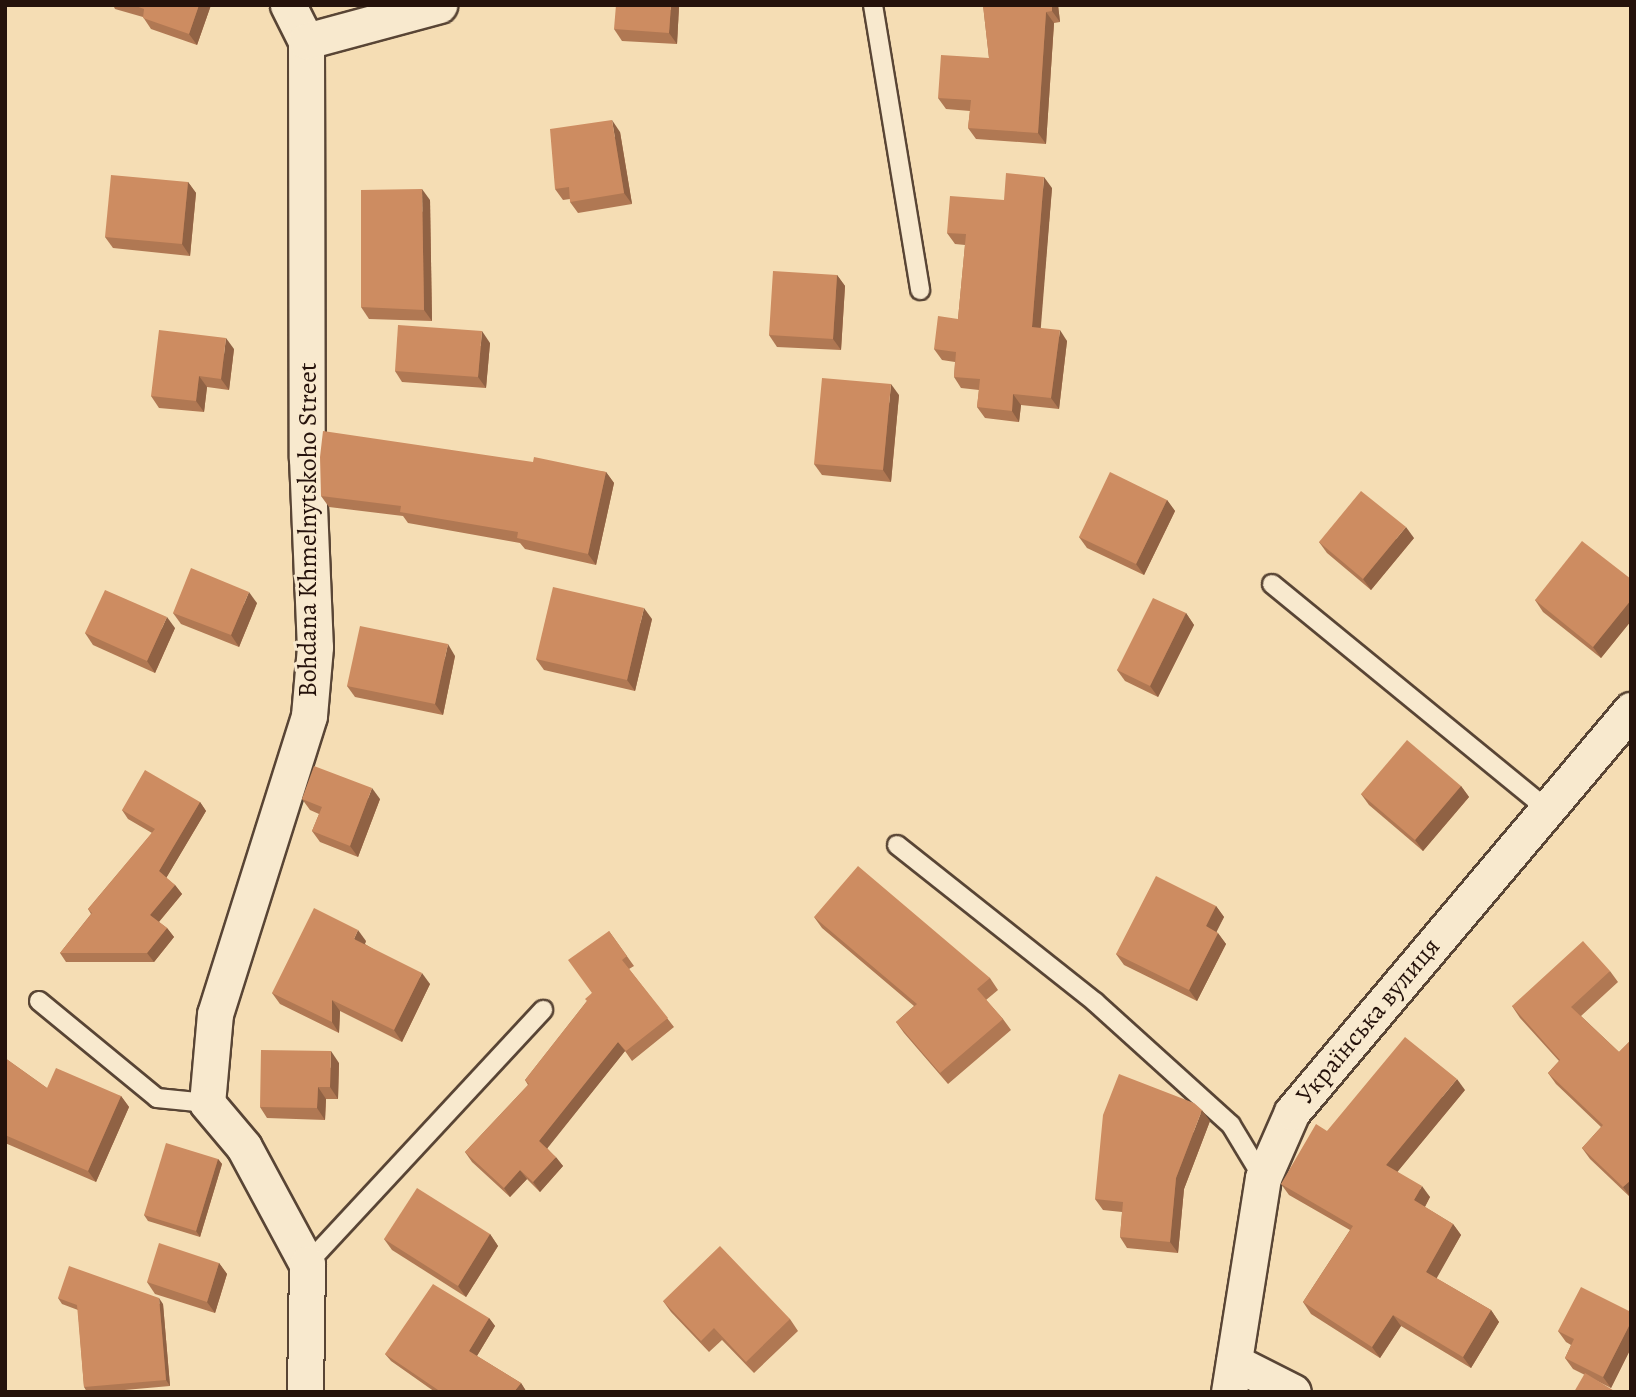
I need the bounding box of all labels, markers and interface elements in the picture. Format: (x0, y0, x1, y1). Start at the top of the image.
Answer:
street label: Bohdana Khmelnytskoho Street (292, 362, 324, 698)
street label: Українська вулиця (1289, 931, 1447, 1111)

